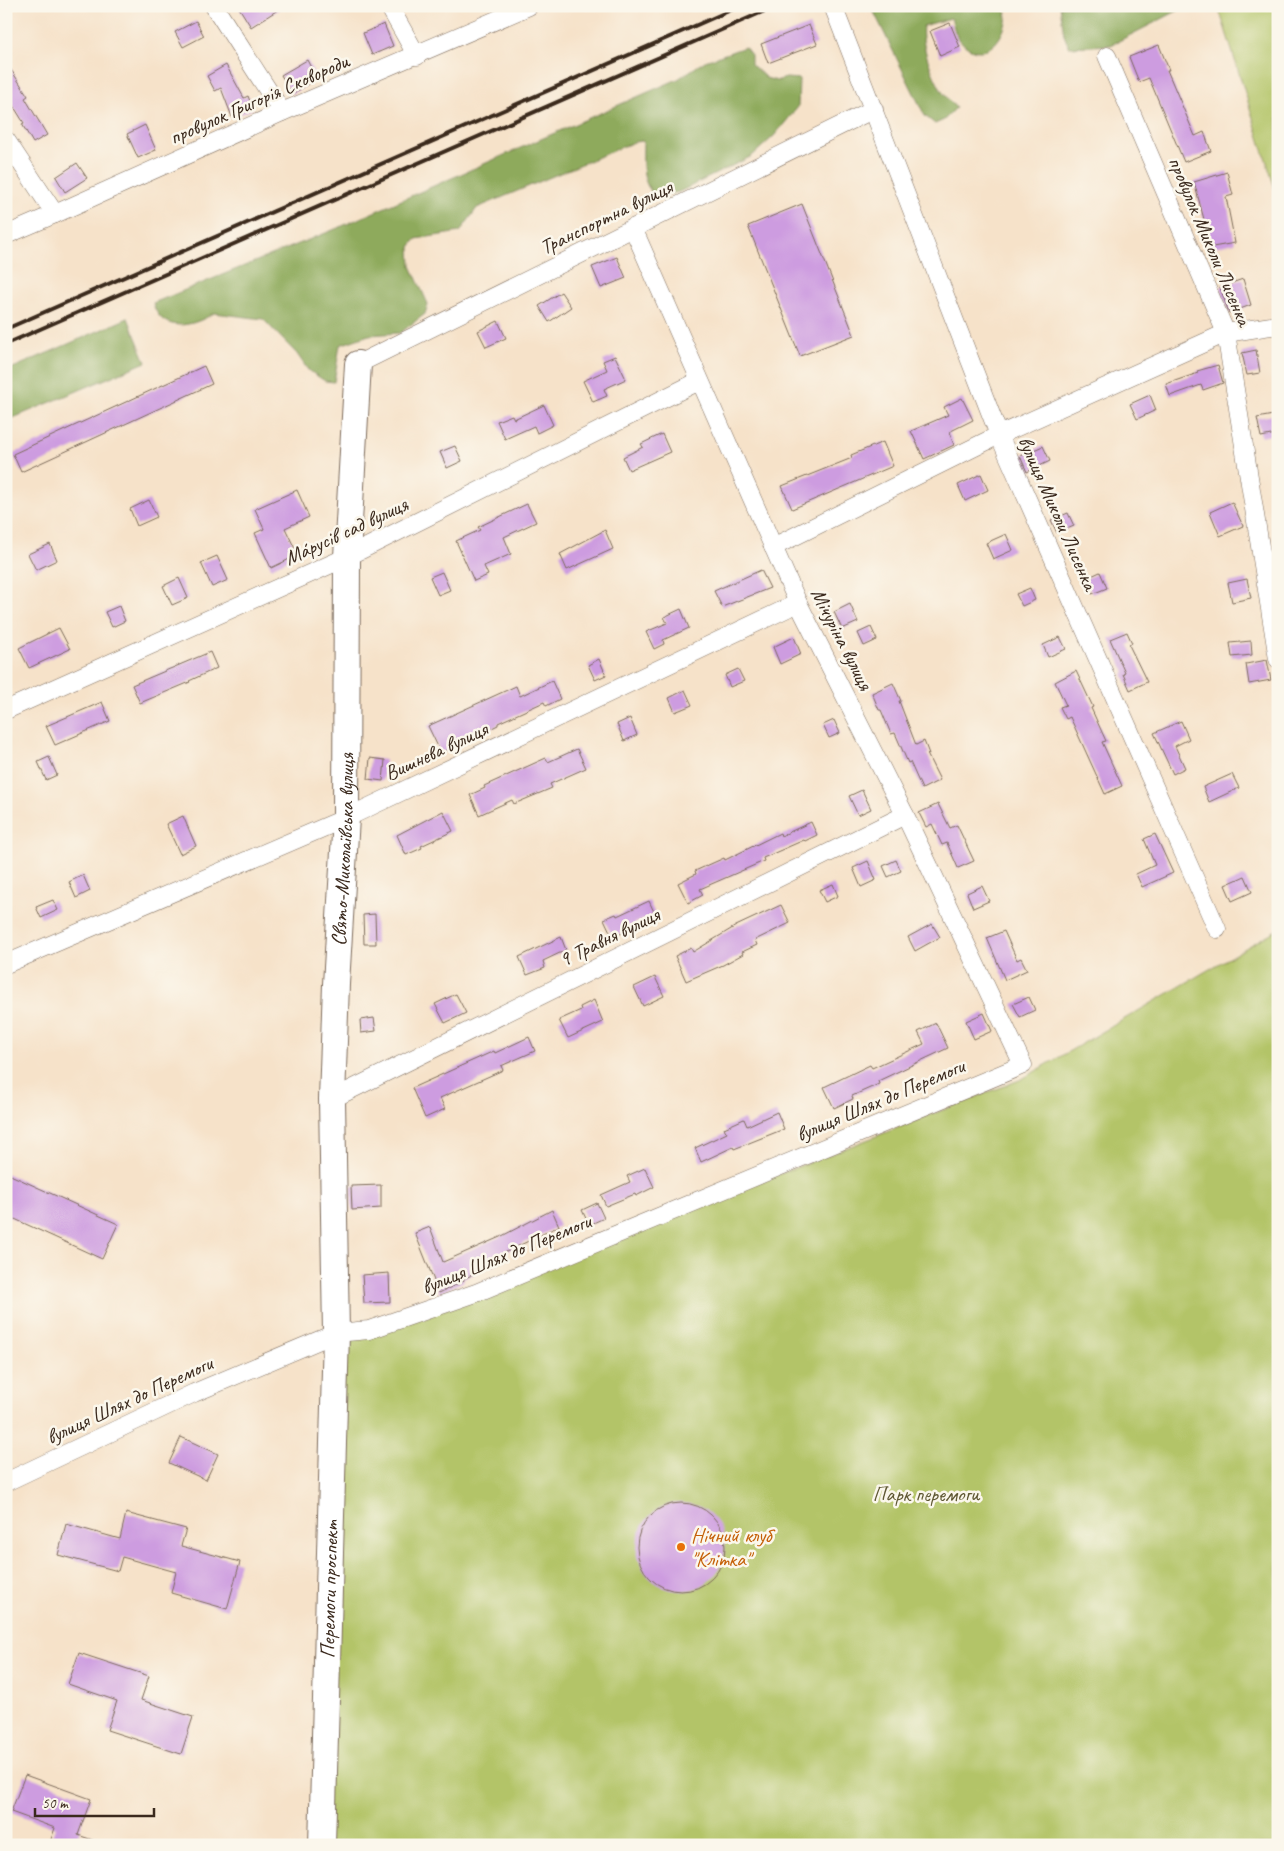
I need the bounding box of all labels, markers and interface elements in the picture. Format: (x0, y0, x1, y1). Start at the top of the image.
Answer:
street label: провулок Григорія Сковороди (165, 47, 354, 150)
street label: провулок Миколи Лисенка (1163, 152, 1258, 332)
street label: Транспортна вулиця (536, 173, 678, 260)
street label: вулиця Миколи Лисенка (1012, 432, 1105, 596)
street label: Мáрусів сад вулиця (280, 490, 413, 571)
street label: Мічуріна вулиця (805, 584, 879, 696)
street label: Вишнева вулиця (380, 715, 493, 786)
street label: Свято-Миколаївська вулиця (325, 752, 359, 947)
street label: 9 Травня вулиця (555, 901, 665, 972)
street label: вулиця Шлях до Перемоги (792, 1052, 970, 1147)
street label: вулиця Шлях до Перемоги (418, 1207, 597, 1300)
street label: вулиця Шлях до Перемоги (42, 1349, 219, 1450)
park label: Парк перемоги (873, 1481, 981, 1507)
street label: Перемоги проспект (314, 1518, 344, 1659)
place label: Нічний клуб "Клітка" (691, 1522, 776, 1572)
marker: Нічний клуб "Клітка" (675, 1541, 687, 1553)
scale bar (35, 1786, 154, 1818)
text: 50 m (42, 1794, 69, 1813)

